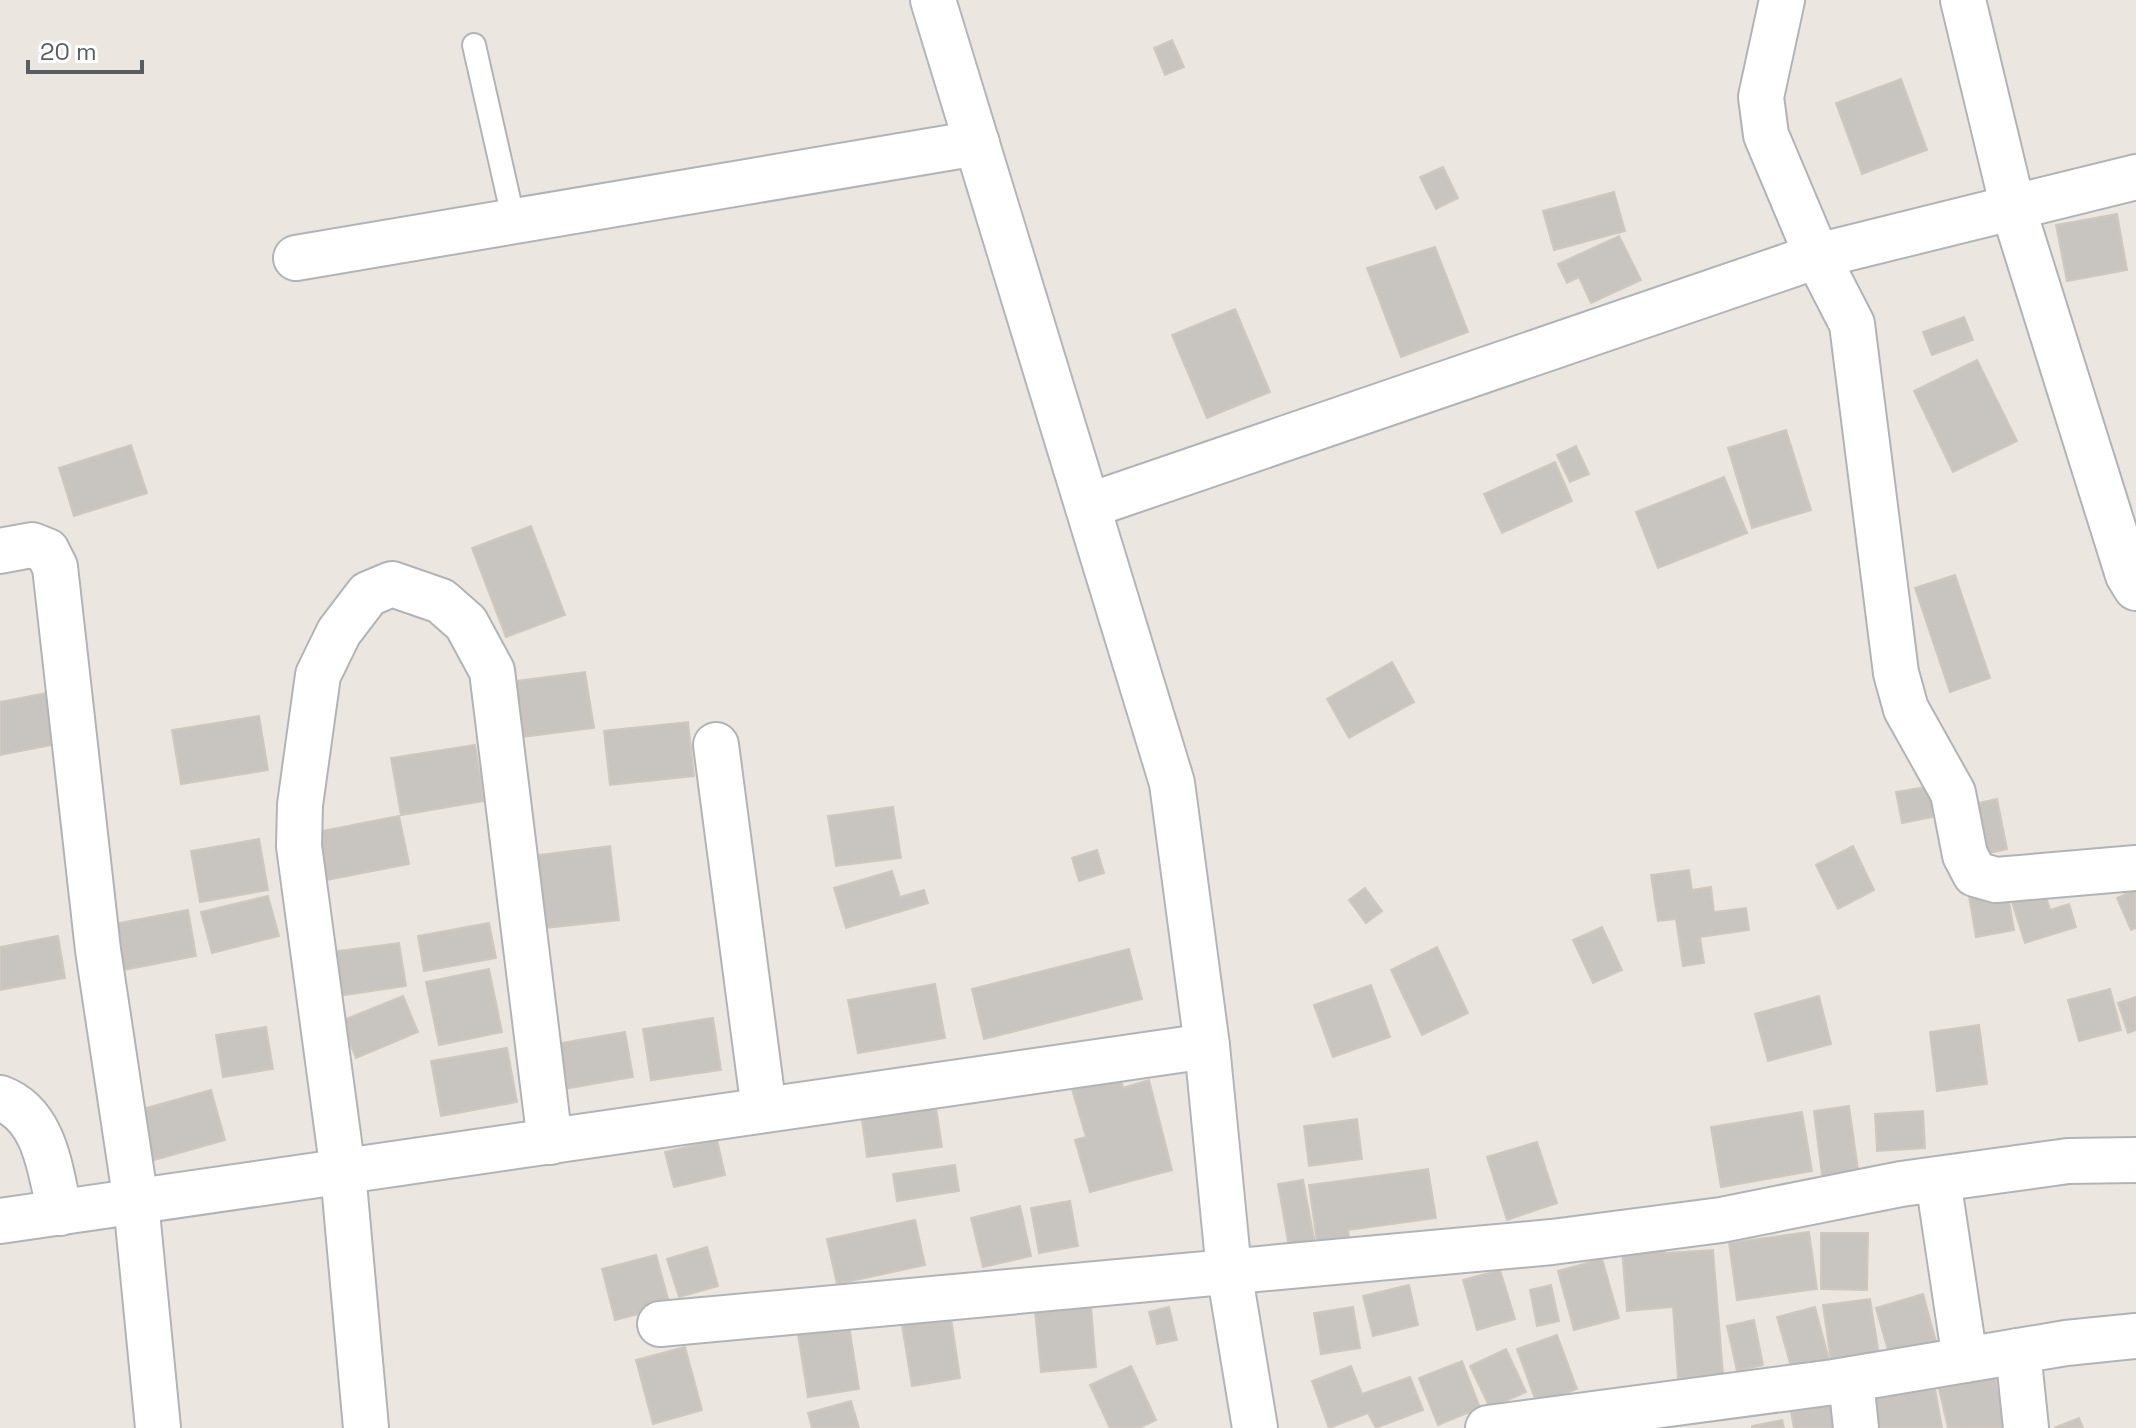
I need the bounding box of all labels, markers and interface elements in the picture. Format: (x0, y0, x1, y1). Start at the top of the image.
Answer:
scale bar (28, 24, 142, 74)
text: 20 m (40, 36, 97, 67)

